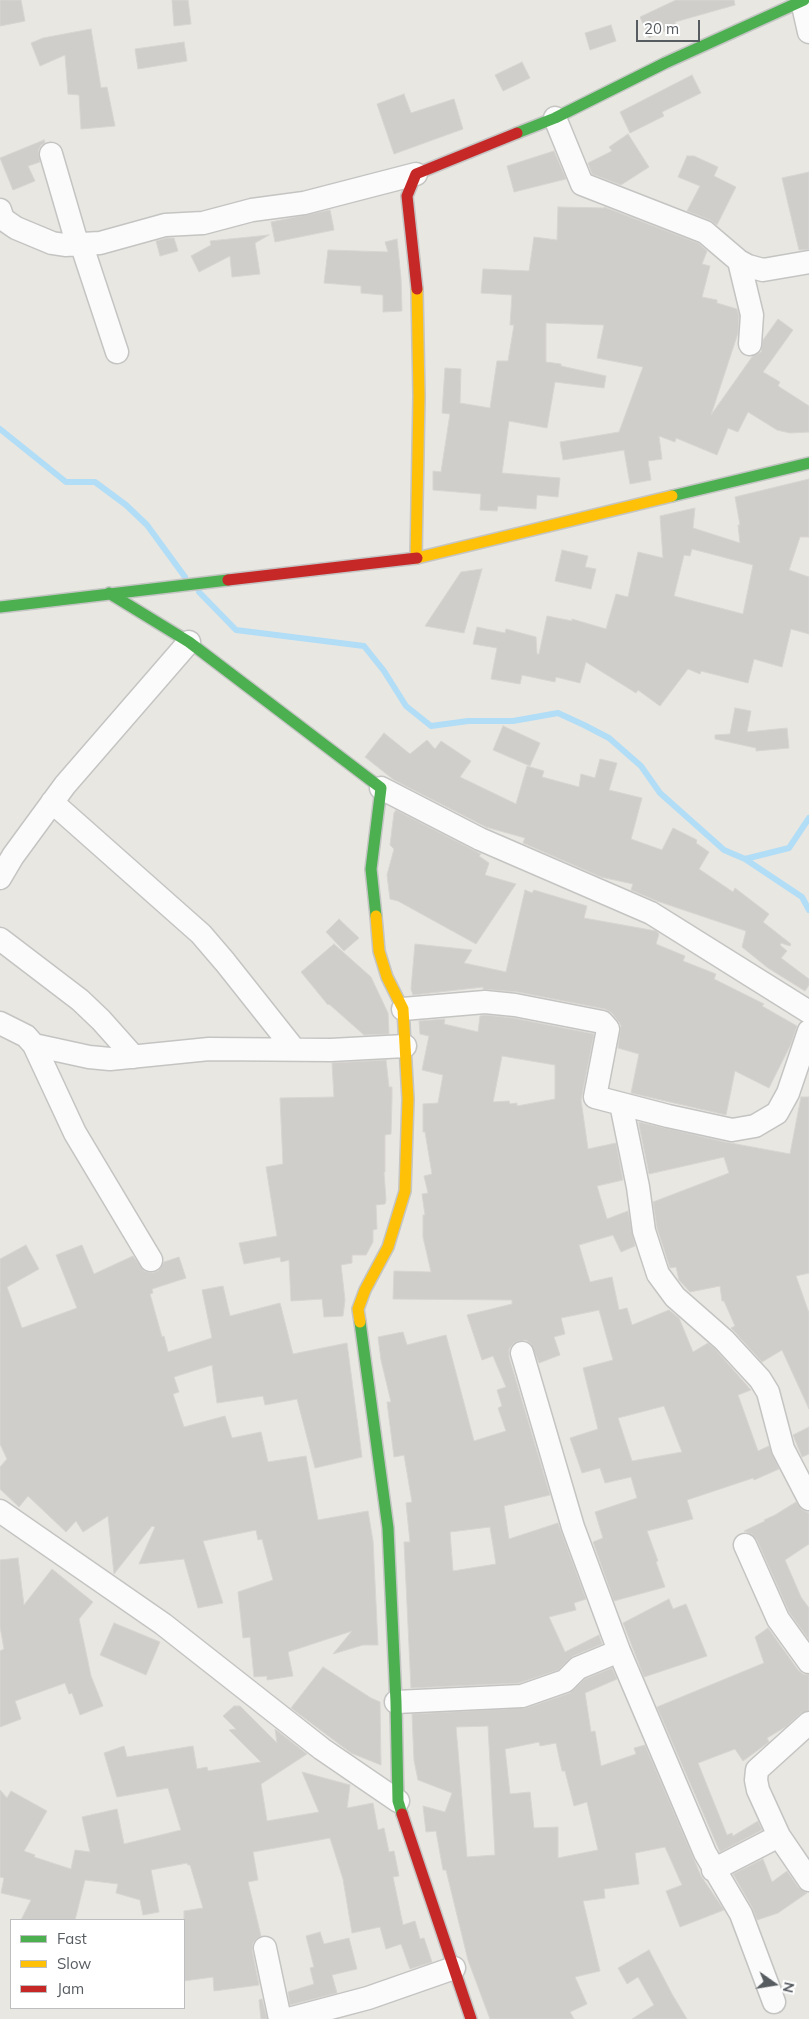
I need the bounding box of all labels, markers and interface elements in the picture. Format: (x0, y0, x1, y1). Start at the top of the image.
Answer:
scale bar (639, 10, 703, 42)
text: 20 m (644, 19, 679, 38)
legend (10, 1919, 185, 2009)
text: Fast (57, 1929, 87, 1948)
text: Slow (57, 1954, 91, 1973)
north arrow (749, 1959, 799, 2009)
text: Jam (57, 1979, 84, 1998)
text: N (779, 1980, 799, 1995)

